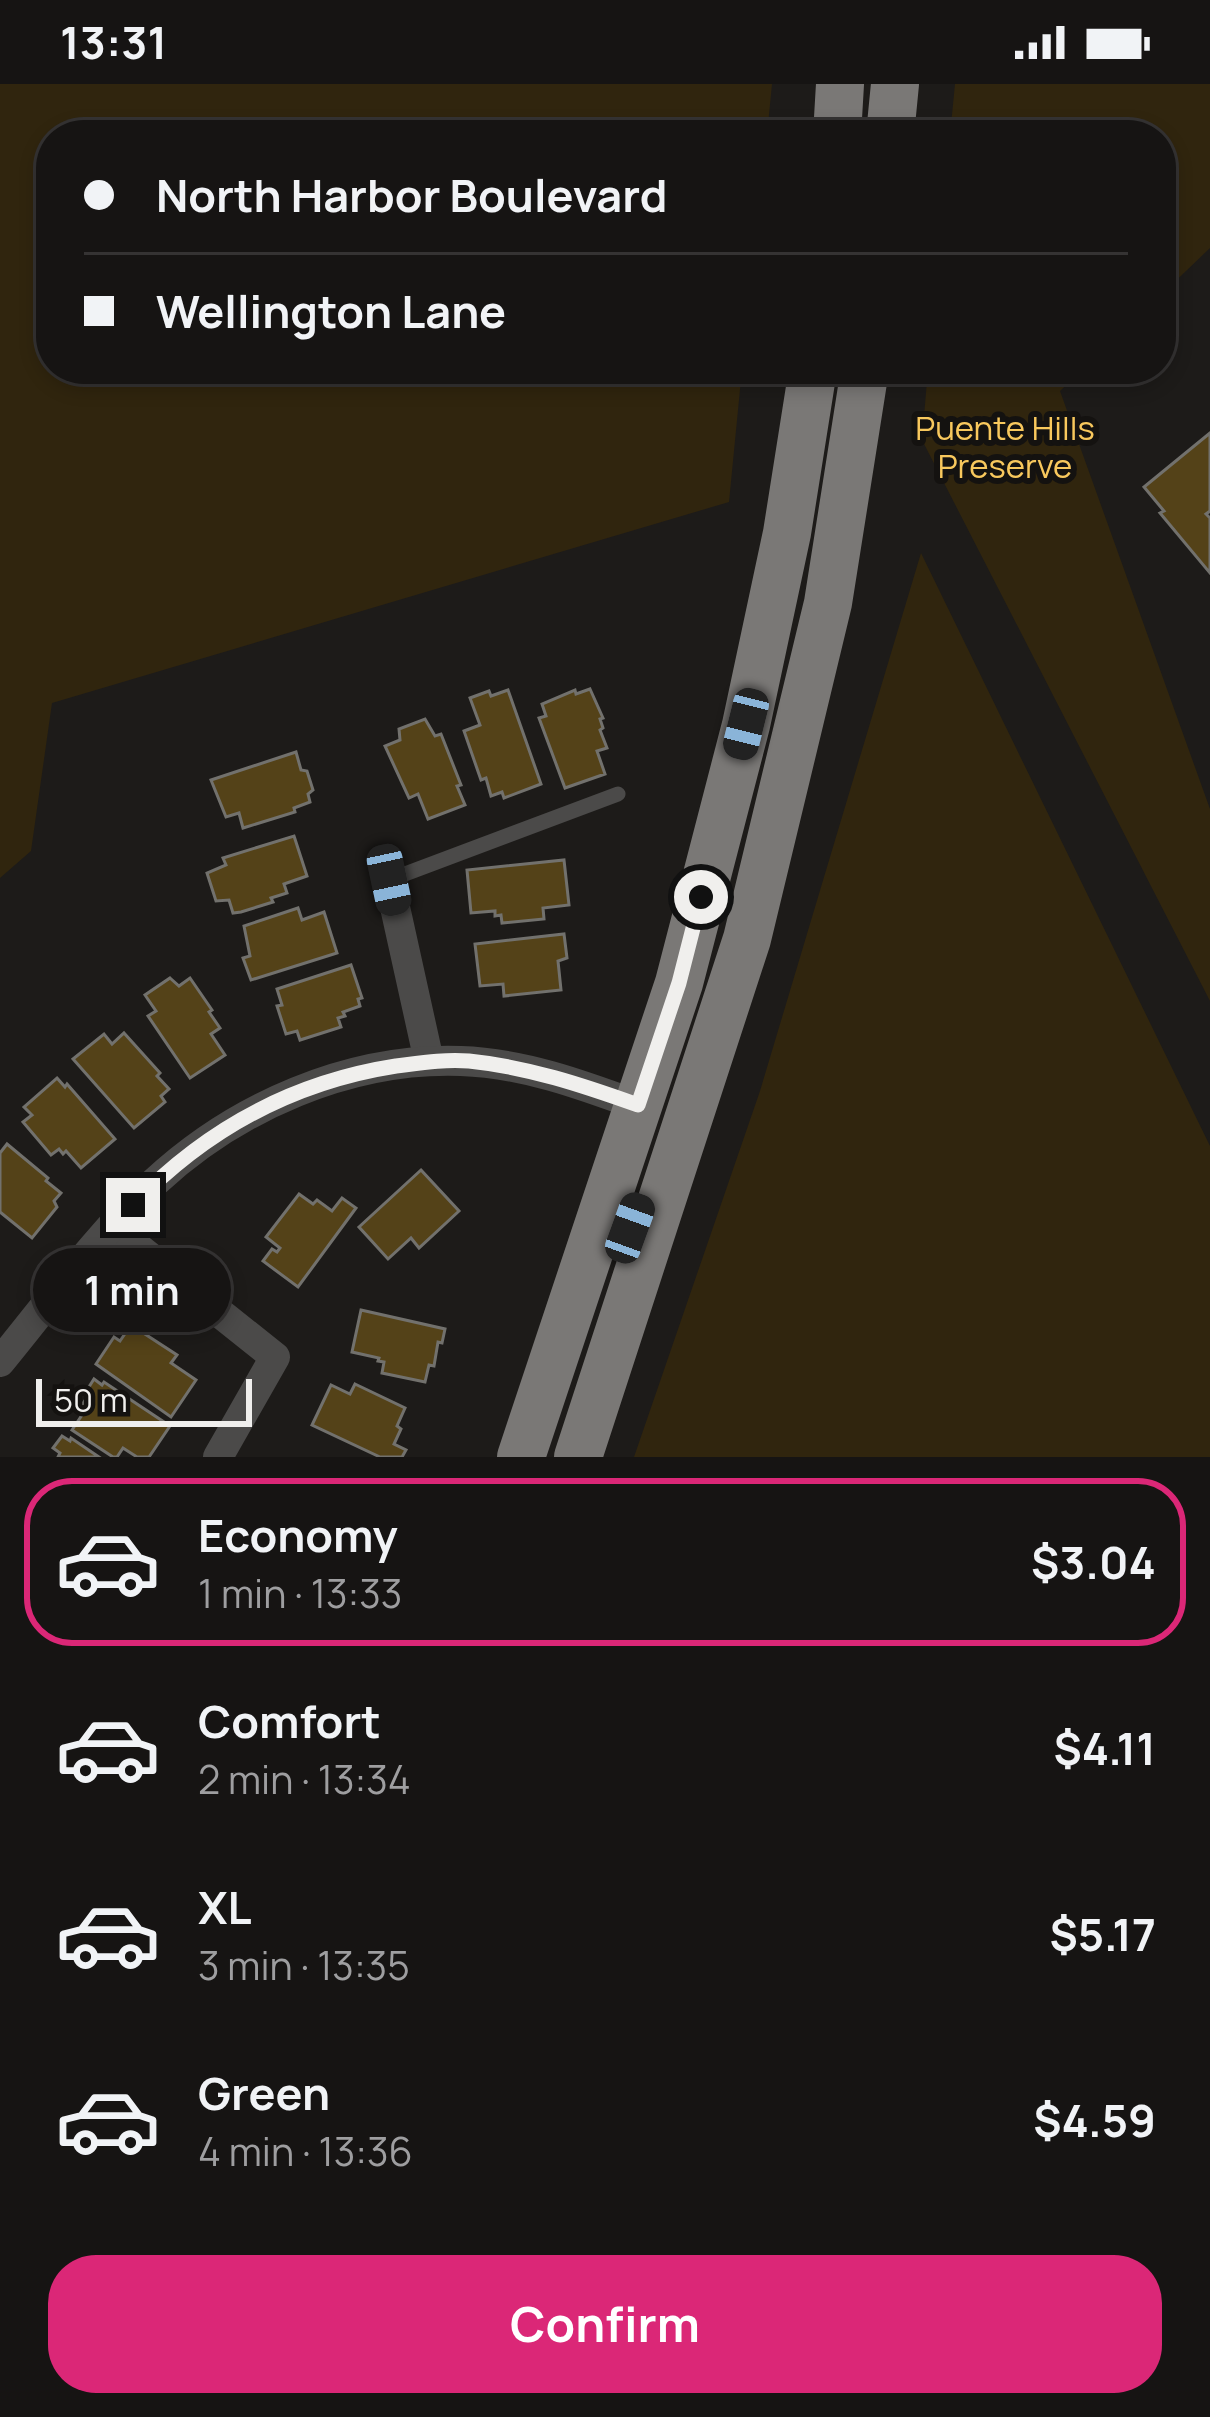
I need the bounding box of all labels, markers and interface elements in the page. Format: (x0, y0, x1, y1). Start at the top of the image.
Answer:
text: 13:31 (60, 11, 167, 73)
text: North Harbor Boulevard (156, 164, 667, 226)
text: Wellington Lane (156, 280, 506, 342)
park label: Puente Hills Preserve (915, 405, 1095, 488)
car (720, 685, 772, 763)
car (364, 841, 414, 919)
route start (674, 870, 728, 924)
route end (106, 1178, 160, 1232)
car (601, 1188, 659, 1268)
callout: 1 min (34, 1247, 232, 1331)
text: 1 min (84, 1263, 180, 1317)
scale bar (36, 1373, 252, 1426)
text: 50 m (54, 1377, 128, 1422)
text: Economy (198, 1504, 398, 1566)
icon: car (54, 1508, 162, 1616)
text: $3.04 (1031, 1531, 1156, 1593)
text: 1 min · 13:33 (198, 1566, 402, 1620)
text: Comfort (198, 1690, 381, 1752)
icon: car (54, 1694, 162, 1802)
text: $4.11 (1054, 1717, 1156, 1779)
text: 2 min · 13:34 (198, 1752, 411, 1806)
text: XL (198, 1876, 252, 1938)
icon: car (54, 1880, 162, 1988)
text: $5.17 (1049, 1903, 1156, 1965)
text: 3 min · 13:35 (198, 1938, 410, 1992)
text: Green (198, 2062, 330, 2124)
icon: car (54, 2066, 162, 2174)
text: $4.59 (1033, 2089, 1156, 2151)
text: 4 min · 13:36 (198, 2124, 413, 2178)
button: Confirm (48, 2255, 1162, 2393)

